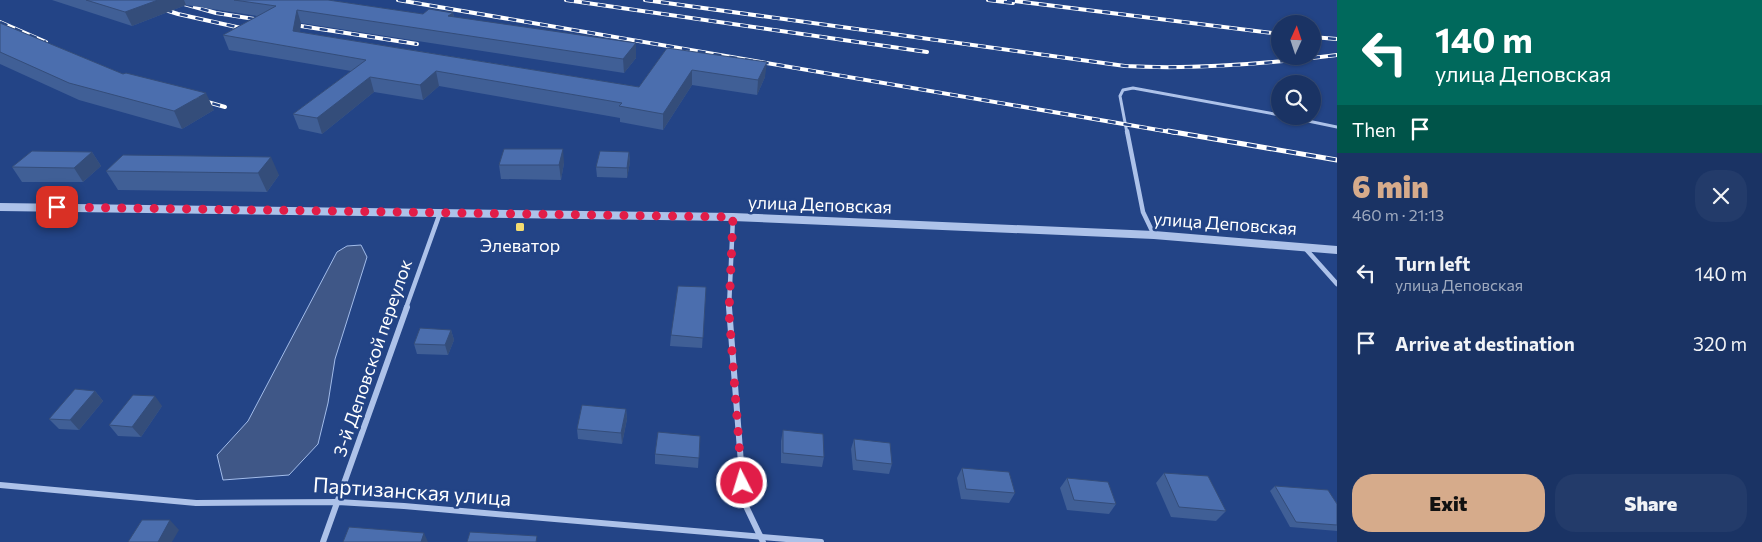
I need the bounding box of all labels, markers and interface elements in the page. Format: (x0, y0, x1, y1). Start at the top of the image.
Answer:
north arrow (1271, 15, 1321, 65)
map controls (1271, 15, 1321, 125)
text: 140 m (1435, 17, 1533, 60)
icon: left (1352, 20, 1417, 85)
text: улица Деповская (1435, 60, 1611, 87)
button: search (1271, 75, 1321, 125)
icon: arrive (1406, 115, 1434, 143)
text: Then (1352, 118, 1396, 141)
text: 6 min (1352, 167, 1429, 204)
button: close (1695, 170, 1747, 222)
pin (36, 186, 78, 228)
street label: улица Деповская (748, 190, 892, 218)
icon: arrive (43, 193, 71, 221)
text: 460 m · 21:13 (1352, 205, 1444, 224)
street label: улица Деповская (1152, 207, 1298, 239)
marker: Элеватор (514, 221, 526, 233)
place label: Элеватор (480, 234, 560, 256)
text: Turn left (1395, 252, 1470, 275)
street label: 3-й Деповской переулок (328, 256, 416, 459)
icon: left (1352, 259, 1380, 287)
text: 140 m (1695, 262, 1747, 285)
text: улица Деповская (1395, 275, 1523, 294)
icon: arrive (1352, 329, 1380, 357)
text: Arrive at destination (1395, 332, 1575, 355)
text: 320 m (1693, 332, 1747, 355)
position arrow (715, 456, 767, 508)
street label: Партизанская улица (312, 471, 512, 510)
button: Exit (1352, 474, 1545, 532)
button: Share (1555, 474, 1747, 532)

